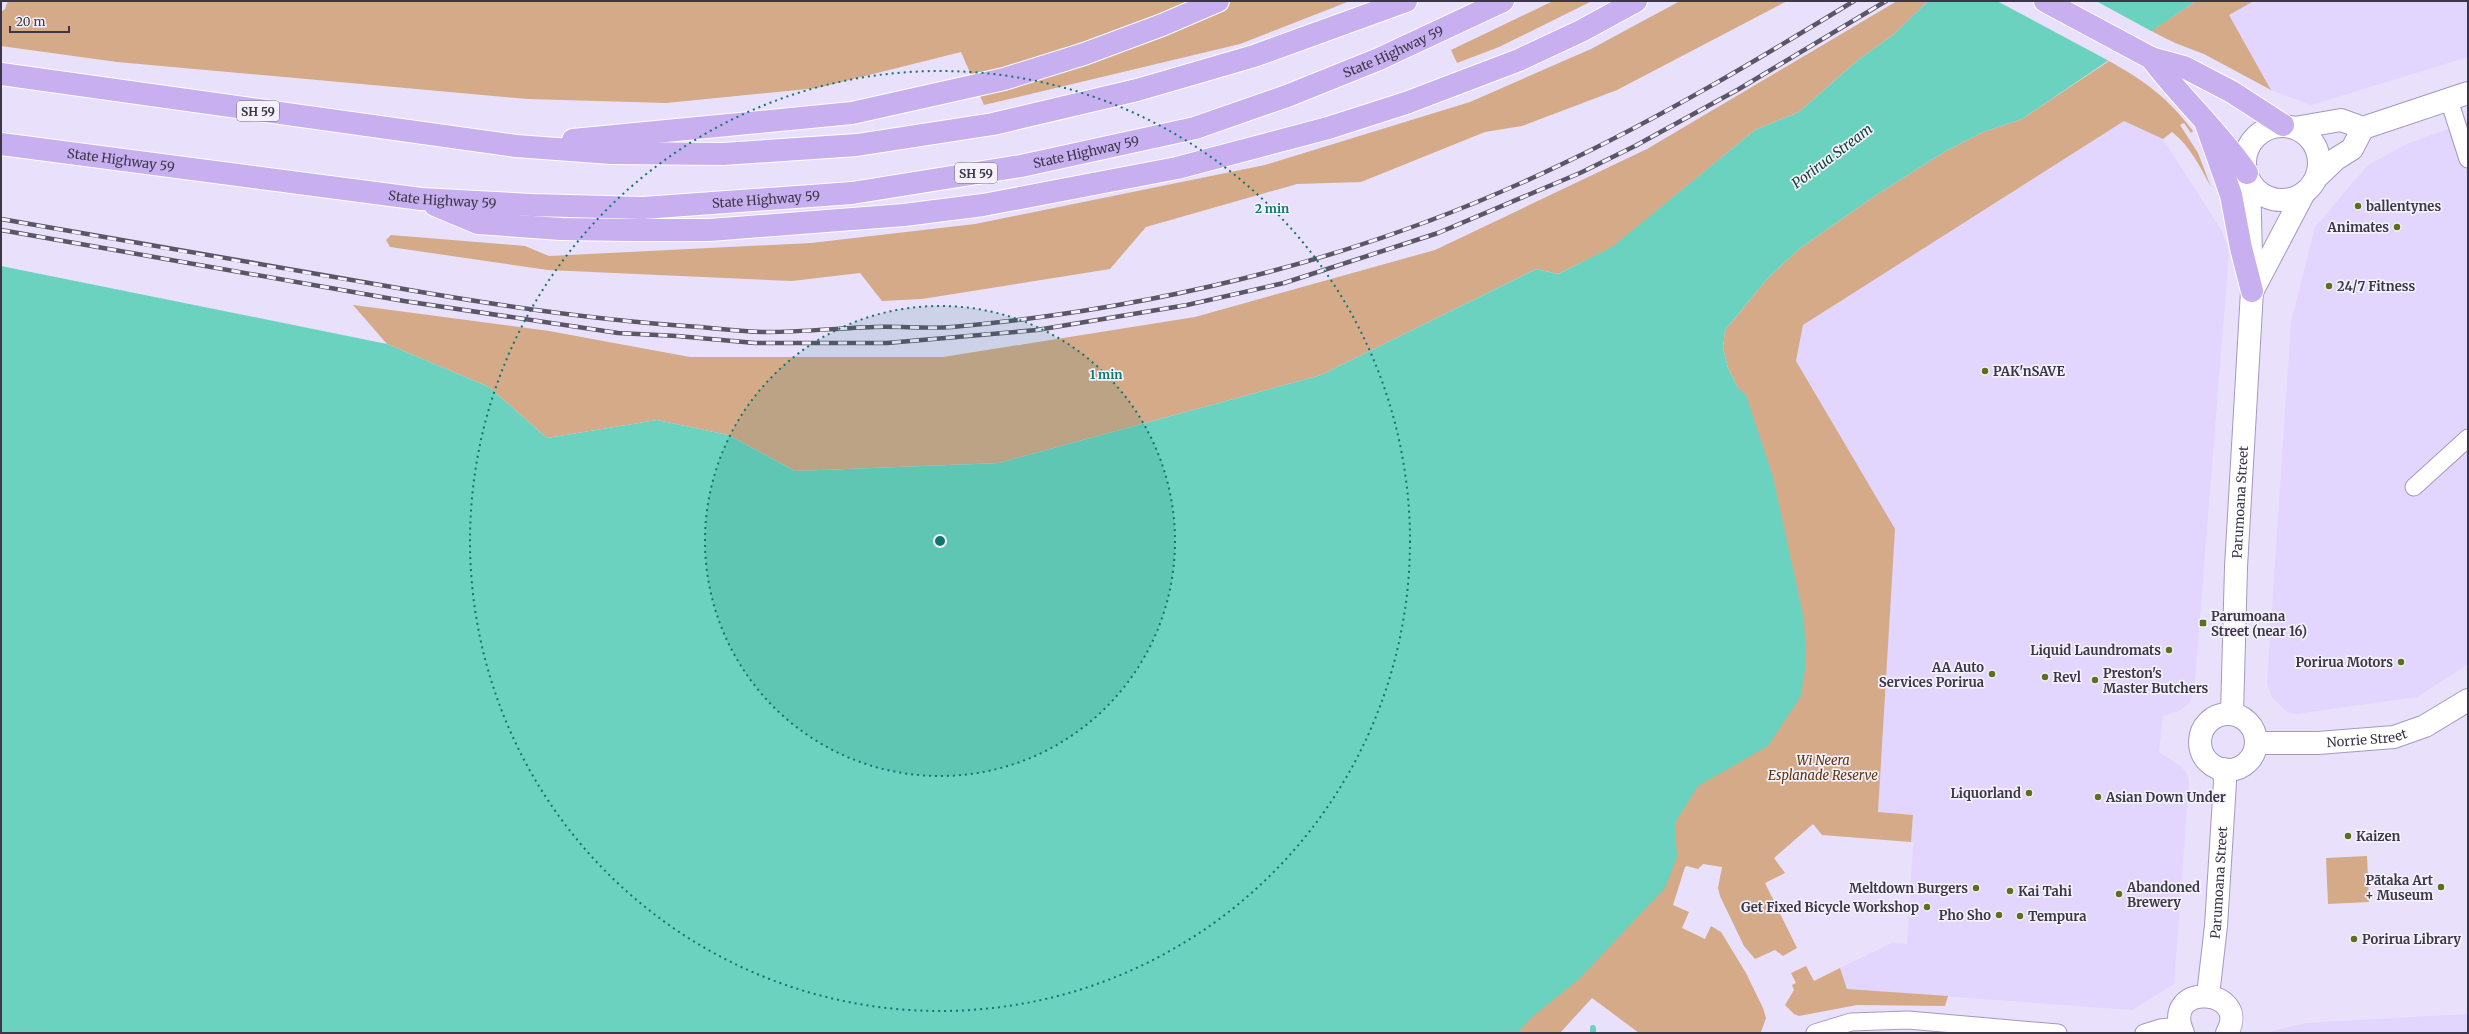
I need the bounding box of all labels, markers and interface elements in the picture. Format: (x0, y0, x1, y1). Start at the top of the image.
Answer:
scale bar (10, 8, 69, 34)
text: 20 m (16, 14, 45, 29)
street label: State Highway 59 (1340, 22, 1446, 81)
road number: SH 59 (237, 101, 279, 121)
water label: Porirua Stream (1788, 120, 1876, 192)
street label: State Highway 59 (1031, 132, 1141, 172)
street label: State Highway 59 (66, 144, 176, 175)
road number: SH 59 (955, 163, 997, 183)
street label: State Highway 59 (387, 186, 497, 212)
street label: State Highway 59 (711, 187, 821, 212)
place label: ballentynes (2366, 198, 2441, 215)
text: 2 min (1255, 201, 1289, 216)
marker: ballentynes (2353, 201, 2363, 211)
place label: Animates (2327, 219, 2389, 236)
marker: Animates (2392, 222, 2402, 232)
place label: 24/7 Fitness (2337, 278, 2415, 295)
marker: 24/7 Fitness (2324, 281, 2334, 291)
place label: PAK'nSAVE (1993, 363, 2065, 380)
marker: PAK'nSAVE (1980, 366, 1990, 376)
text: 1 min (1090, 367, 1122, 382)
street label: Parumoana Street (2228, 445, 2252, 559)
centre of rings (933, 534, 947, 548)
place label: Parumoana Street (near 16) (2211, 608, 2307, 640)
marker: Parumoana Street (near 16) (2198, 618, 2208, 628)
place label: Liquid Laundromats (2030, 642, 2161, 659)
marker: Liquid Laundromats (2164, 645, 2174, 655)
place label: Porirua Motors (2295, 654, 2393, 671)
marker: Porirua Motors (2396, 657, 2406, 667)
place label: AA Auto Services Porirua (1879, 659, 1984, 691)
place label: Preston's Master Butchers (2103, 665, 2209, 697)
marker: AA Auto Services Porirua (1987, 669, 1997, 679)
place label: Revl (2053, 669, 2081, 686)
marker: Revl (2040, 672, 2050, 682)
marker: Preston's Master Butchers (2090, 675, 2100, 685)
street label: Norrie Street (2326, 725, 2409, 751)
park label: Wi Neera Esplanade Reserve (1768, 752, 1878, 784)
place label: Liquorland (1950, 785, 2021, 802)
marker: Liquorland (2024, 788, 2034, 798)
place label: Asian Down Under (2105, 789, 2226, 806)
marker: Asian Down Under (2093, 792, 2103, 802)
street label: Parumoana Street (2206, 826, 2231, 940)
place label: Kaizen (2356, 828, 2400, 845)
marker: Kaizen (2343, 831, 2353, 841)
place label: Pātaka Art + Museum (2365, 872, 2434, 904)
place label: Abandoned Brewery (2126, 879, 2200, 911)
place label: Meltdown Burgers (1849, 880, 1968, 897)
marker: Pātaka Art + Museum (2436, 882, 2446, 892)
marker: Meltdown Burgers (1971, 883, 1981, 893)
place label: Kai Tahi (2018, 883, 2072, 900)
marker: Kai Tahi (2005, 886, 2015, 896)
marker: Abandoned Brewery (2114, 889, 2124, 899)
place label: Get Fixed Bicycle Workshop (1741, 899, 1919, 916)
marker: Get Fixed Bicycle Workshop (1922, 902, 1932, 912)
place label: Pho Sho (1939, 907, 1991, 924)
place label: Tempura (2028, 908, 2086, 925)
marker: Pho Sho (1994, 910, 2004, 920)
marker: Tempura (2015, 911, 2025, 921)
place label: Porirua Library (2362, 931, 2461, 948)
marker: Porirua Library (2349, 934, 2359, 944)

